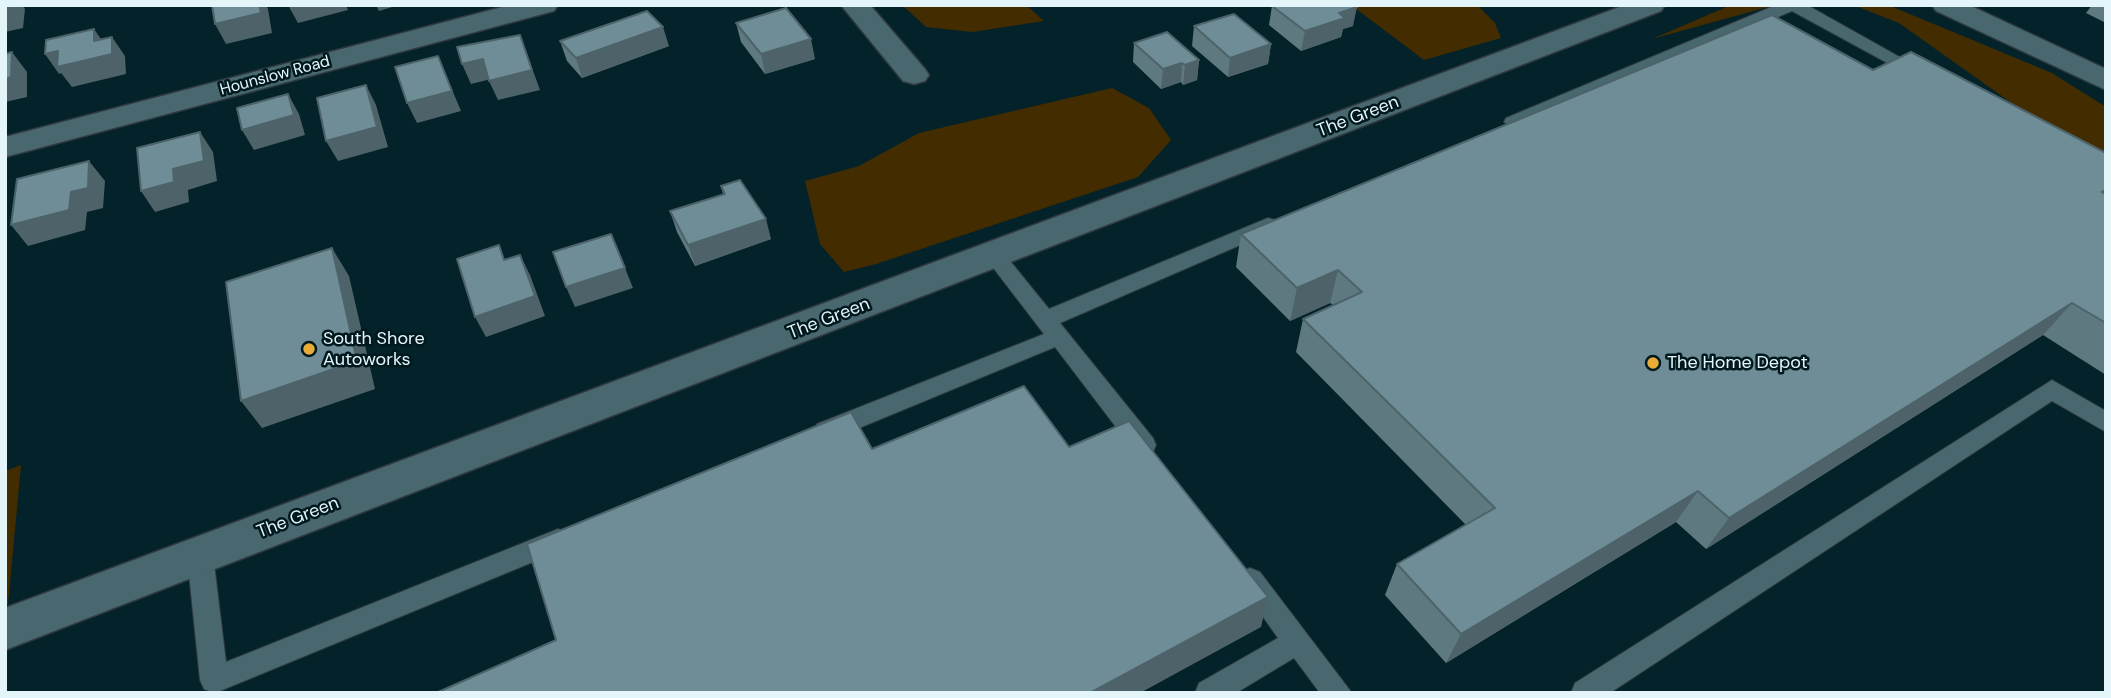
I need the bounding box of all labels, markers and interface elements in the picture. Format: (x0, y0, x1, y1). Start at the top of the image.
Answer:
street label: Hounslow Road (218, 52, 332, 100)
street label: The Green (1314, 91, 1402, 143)
street label: The Green (785, 293, 873, 345)
place label: South Shore Autoworks (323, 328, 425, 370)
marker: South Shore Autoworks (301, 341, 317, 357)
place label: The Home Depot (1667, 352, 1808, 374)
marker: The Home Depot (1645, 355, 1661, 371)
street label: The Green (254, 492, 342, 544)

